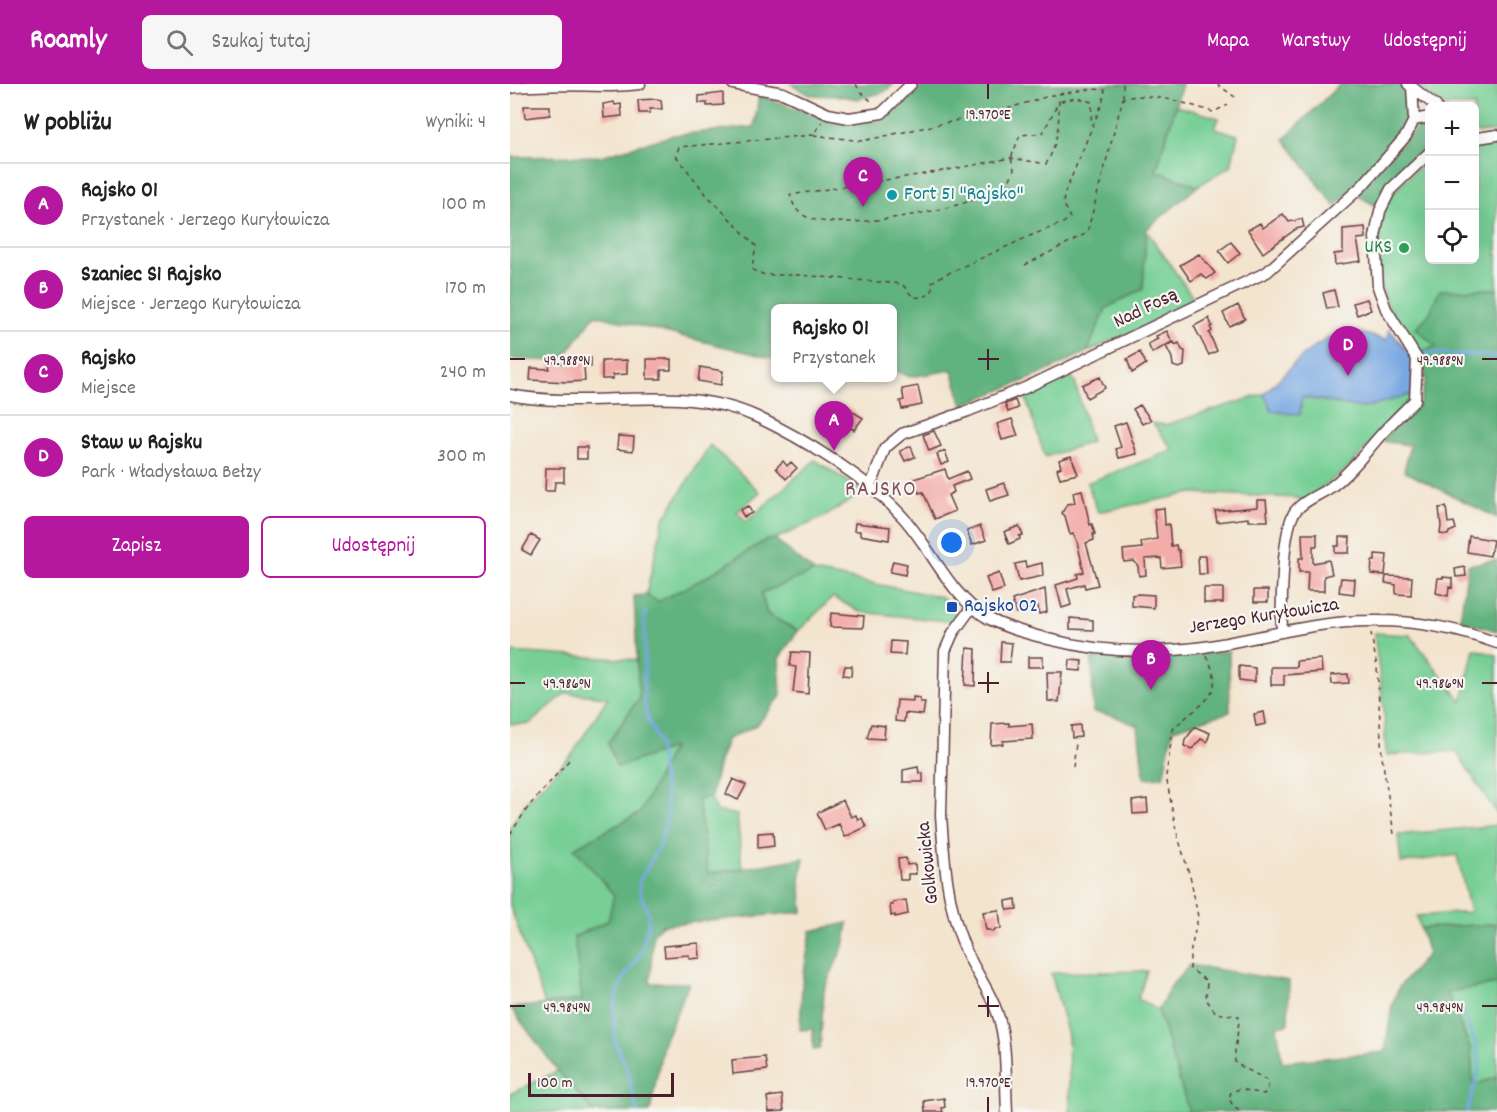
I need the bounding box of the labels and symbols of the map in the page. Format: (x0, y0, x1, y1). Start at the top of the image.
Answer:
text: 19.970°E (965, 105, 1011, 127)
pin: C (844, 158, 882, 207)
place label: Fort 51 "Rajsko" (904, 181, 1024, 209)
marker: Fort 51 "Rajsko" (885, 188, 899, 202)
place label: UKS (1364, 234, 1392, 262)
marker: UKS (1397, 241, 1411, 255)
street label: Nad Fosą (1109, 281, 1183, 337)
pin: D (1328, 326, 1368, 376)
text: 49.988°N (544, 351, 590, 373)
text: 49.988°N (1417, 351, 1463, 373)
pin: A (814, 402, 854, 451)
district label: RAJSKO (845, 475, 917, 506)
your location (937, 528, 966, 557)
street label: Jerzego Kuryłowicza (1187, 591, 1341, 643)
place label: Rajsko 02 (964, 593, 1038, 621)
marker: Rajsko 02 (945, 600, 959, 614)
pin: B (1132, 640, 1170, 690)
text: 49.986°N (543, 674, 591, 696)
text: 49.986°N (1416, 674, 1464, 696)
street label: Golkowicka (911, 820, 947, 906)
text: 49.984°N (544, 998, 590, 1020)
text: 49.984°N (1417, 998, 1463, 1020)
scale bar (528, 1070, 674, 1098)
text: 19.970°E (965, 1073, 1011, 1095)

